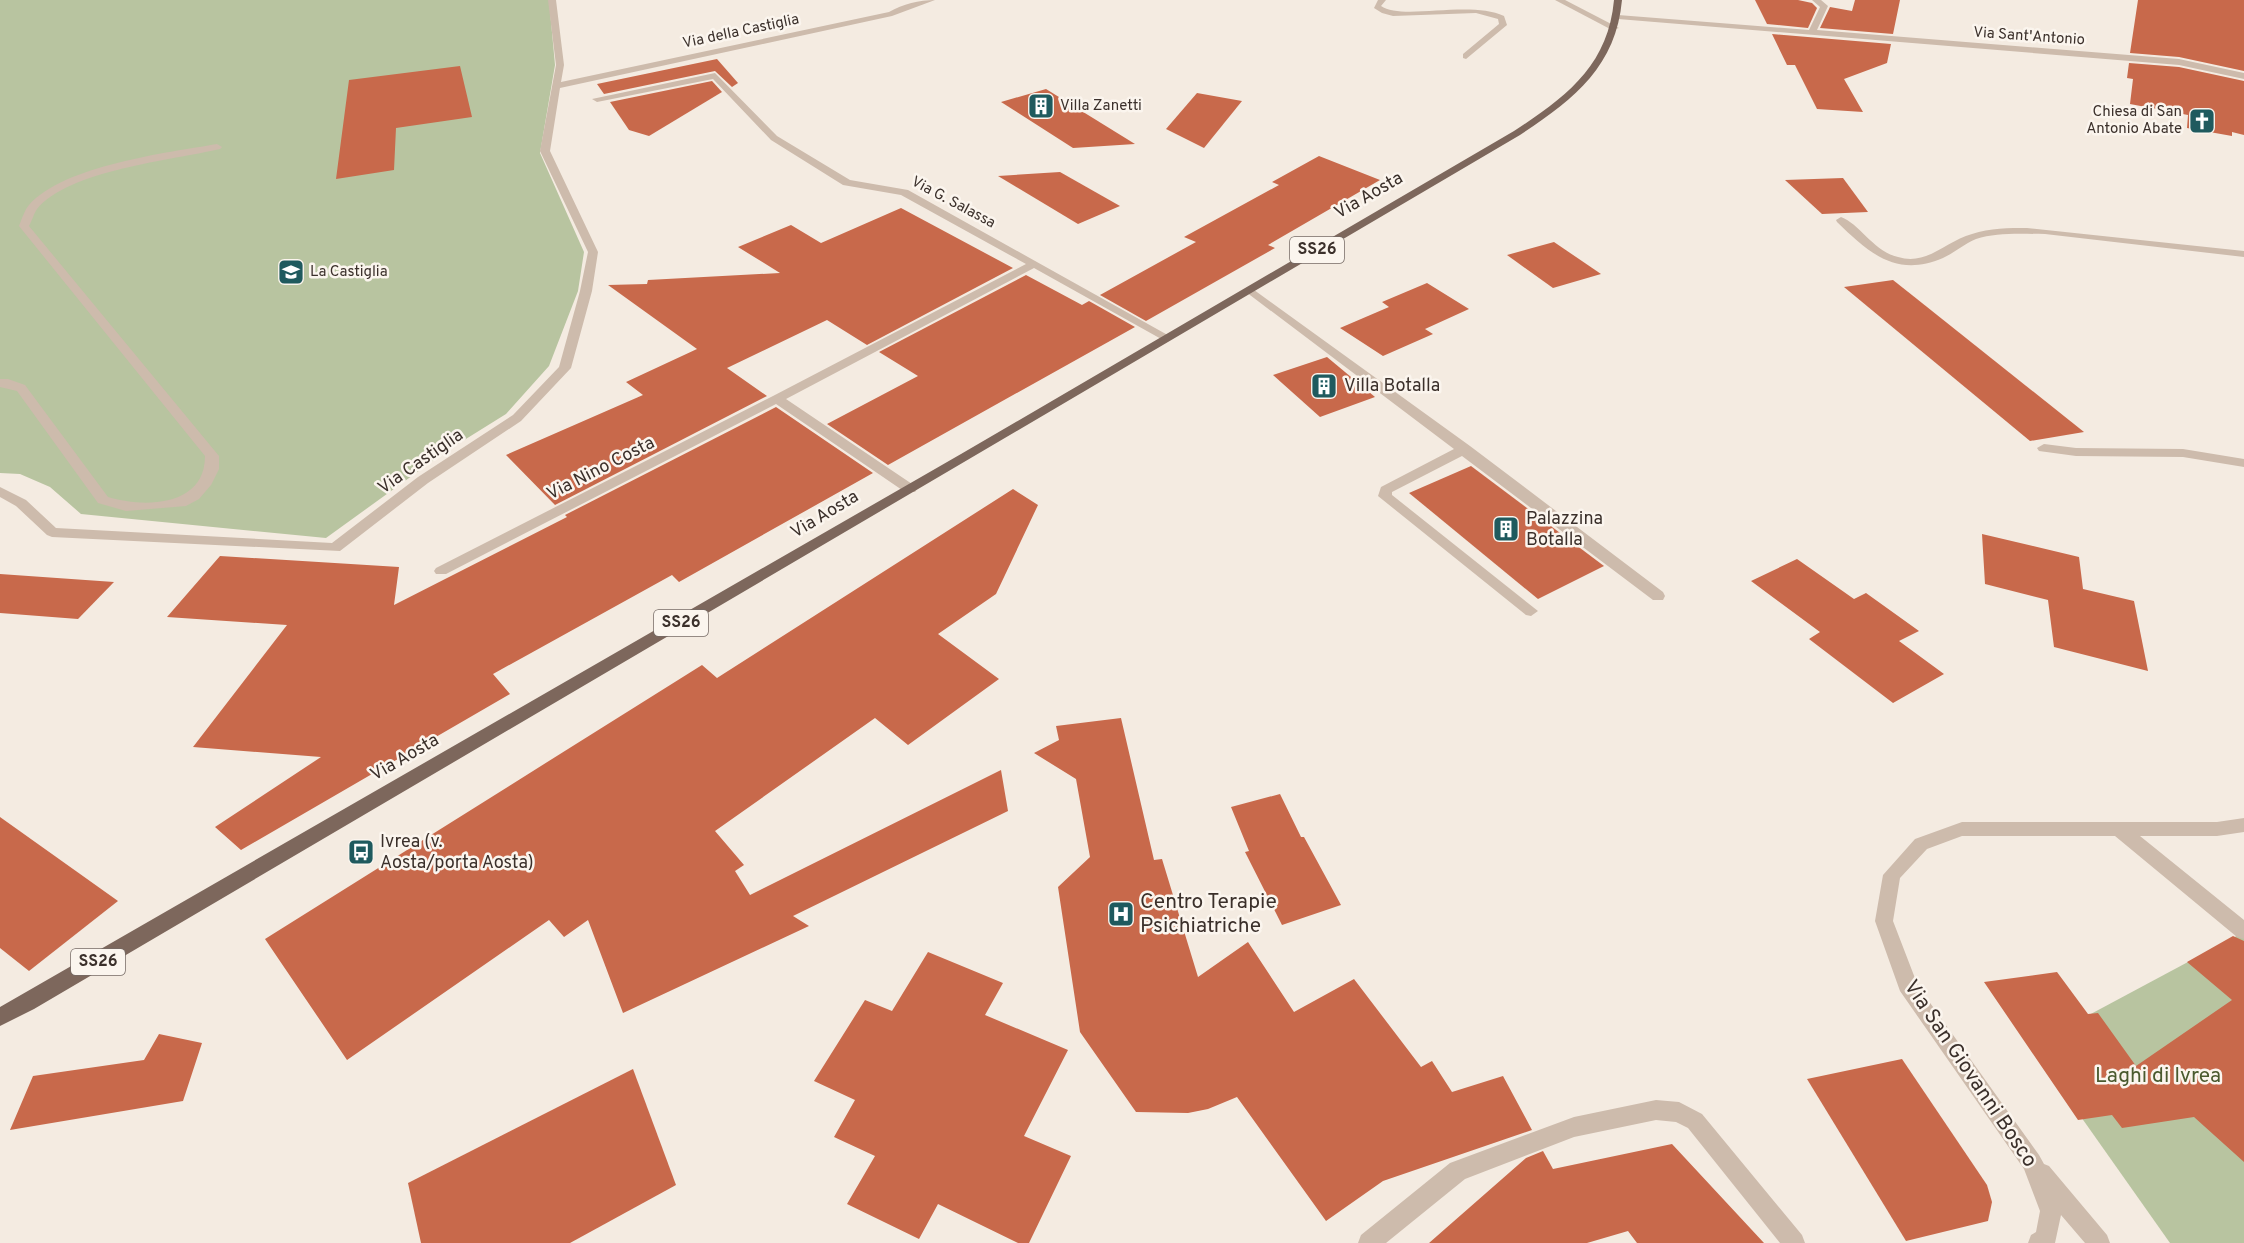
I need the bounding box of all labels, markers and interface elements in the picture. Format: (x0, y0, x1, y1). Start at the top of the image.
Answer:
street label: Via della Castiglia (681, 10, 801, 54)
street label: Via Sant'Antonio (1972, 24, 2086, 50)
building icon: Villa Zanetti (1026, 91, 1056, 121)
place label: Villa Zanetti (1060, 97, 1142, 116)
place label: Chiesa di San Antonio Abate (2086, 103, 2182, 139)
church icon: Chiesa di San Antonio Abate (2187, 106, 2217, 136)
street label: Via Aosta (1331, 167, 1407, 225)
street label: Via G. Salassa (908, 173, 998, 233)
road number: SS26 (1290, 237, 1344, 263)
school or university icon: La Castiglia (276, 257, 306, 287)
place label: La Castiglia (310, 263, 388, 282)
building icon: Villa Botalla (1309, 371, 1339, 401)
place label: Villa Botalla (1344, 375, 1440, 398)
street label: Via Castiglia (374, 424, 468, 500)
street label: Via Nino Costa (543, 432, 659, 506)
street label: Via Aosta (787, 486, 863, 544)
place label: Palazzina Botalla (1526, 508, 1603, 552)
building icon: Palazzina Botalla (1491, 514, 1521, 544)
road number: SS26 (654, 610, 708, 636)
street label: Via Aosta (367, 729, 443, 787)
place label: Ivrea (v. Aosta/porta Aosta) (380, 831, 534, 875)
bus stop icon: Ivrea (v. Aosta/porta Aosta) (346, 837, 376, 867)
place label: Centro Terapie Psichiatriche (1140, 889, 1277, 940)
hospital icon: Centro Terapie Psichiatriche (1106, 899, 1136, 929)
road number: SS26 (71, 949, 125, 975)
street label: Via San Giovanni Bosco (1897, 975, 2043, 1173)
park label: Laghi di Ivrea (2095, 1063, 2221, 1090)

